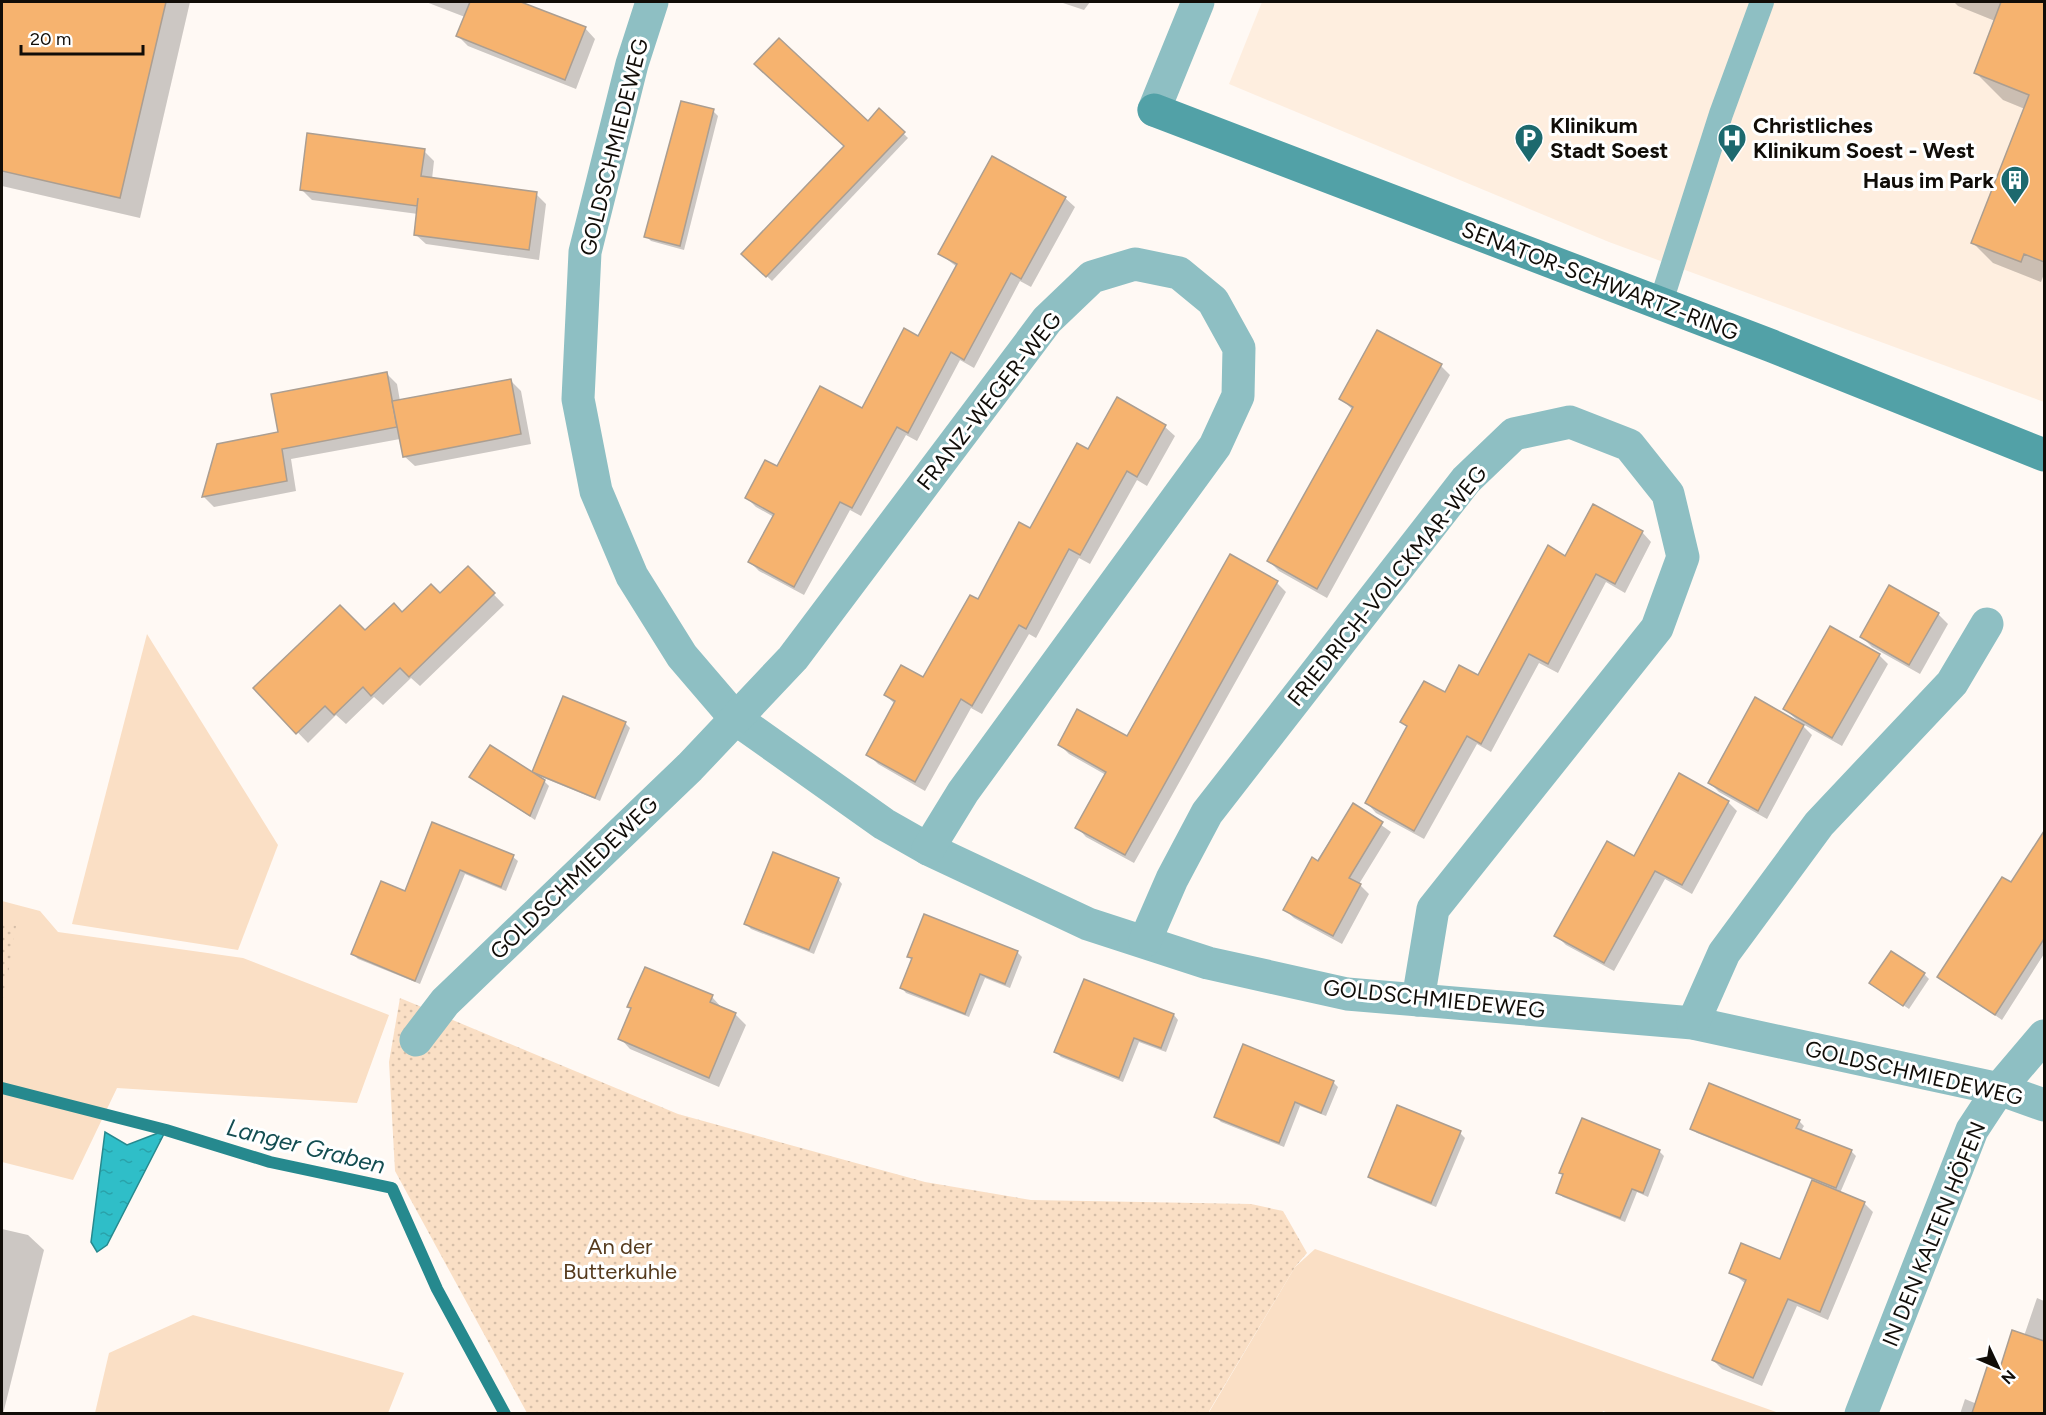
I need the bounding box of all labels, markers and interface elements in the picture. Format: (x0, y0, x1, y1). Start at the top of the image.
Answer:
scale bar (21, 18, 142, 56)
text: 20 m (30, 28, 71, 50)
street label: GOLDSCHMIEDEWEG (574, 36, 654, 258)
place label: Klinikum Stadt Soest (1550, 112, 1668, 164)
place label: Christliches Klinikum Soest - West (1753, 112, 1975, 164)
parking icon: Klinikum Stadt Soest (1513, 122, 1545, 164)
hospital icon: Christliches Klinikum Soest - West (1716, 122, 1748, 164)
building icon: Haus im Park (1999, 164, 2031, 206)
place label: Haus im Park (1863, 167, 1994, 194)
street label: SENATOR-SCHWARTZ-RING (1458, 216, 1742, 346)
street label: FRANZ-WEGER-WEG (911, 307, 1067, 495)
street label: FRIEDRICH-VOLCKMAR-WEG (1282, 460, 1492, 712)
street label: GOLDSCHMIEDEWEG (484, 791, 664, 965)
street label: GOLDSCHMIEDEWEG (1322, 974, 1546, 1024)
street label: GOLDSCHMIEDEWEG (1802, 1035, 2026, 1111)
water label: Langer Graben (224, 1112, 388, 1180)
street label: IN DEN KALTEN HÖFEN (1876, 1118, 1992, 1350)
park label: An der Butterkuhle (563, 1233, 677, 1285)
north arrow (1968, 1337, 2028, 1397)
text: N (1997, 1366, 2020, 1388)

